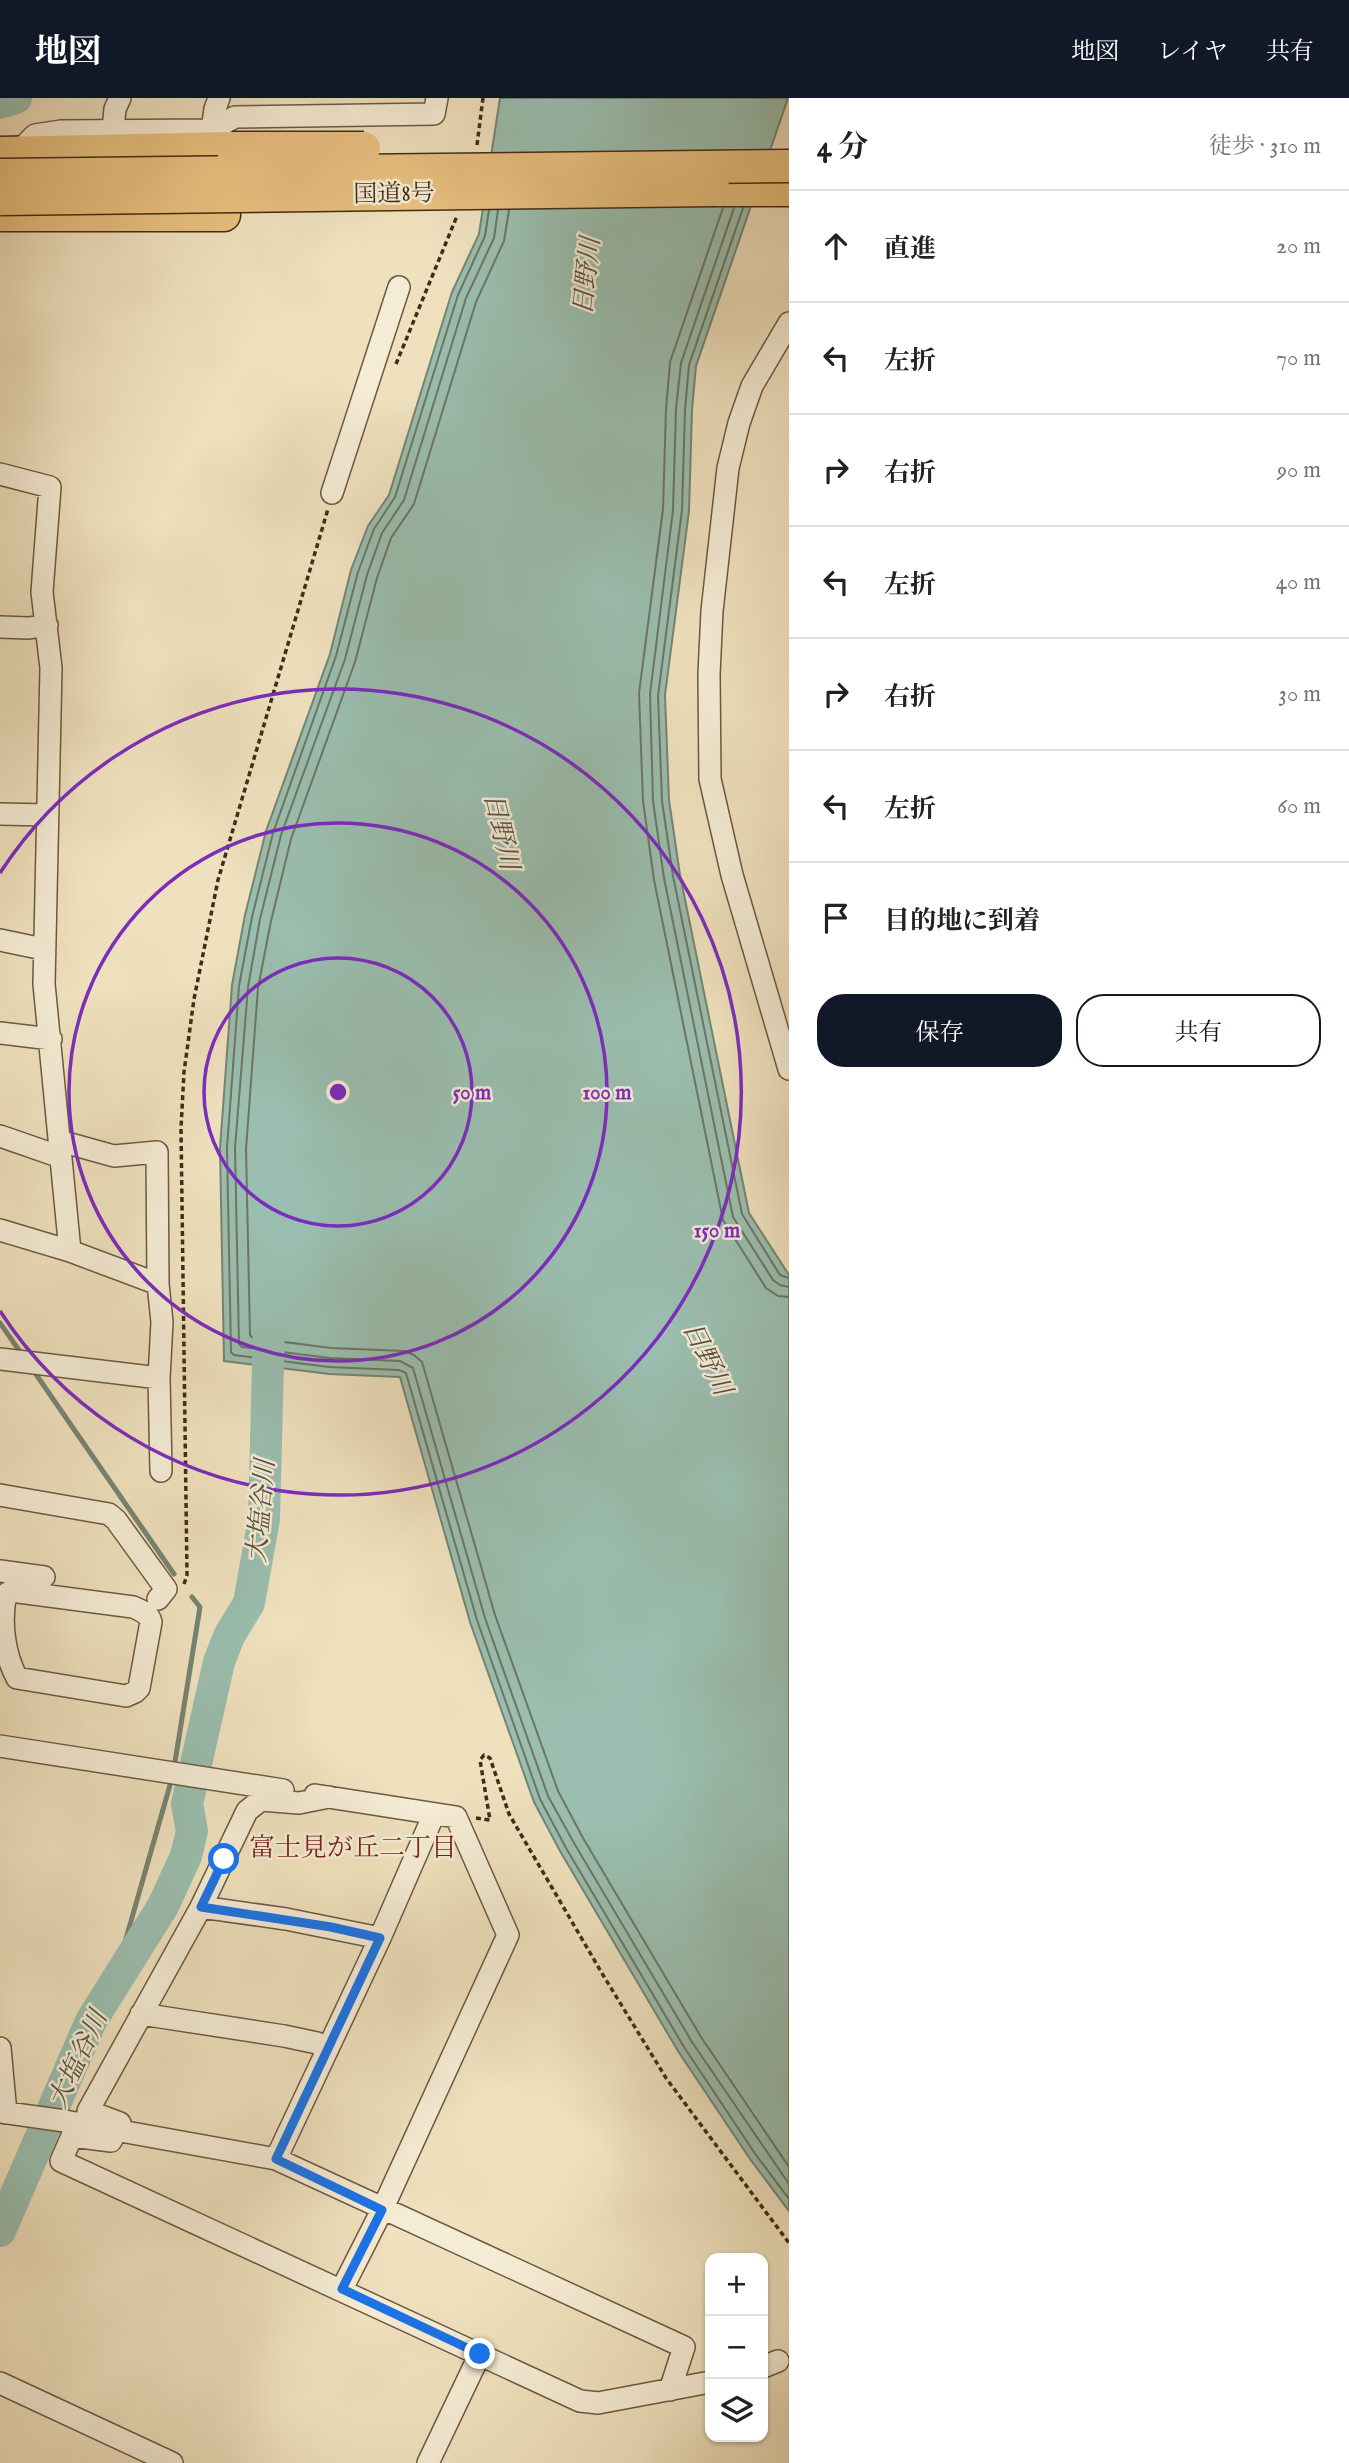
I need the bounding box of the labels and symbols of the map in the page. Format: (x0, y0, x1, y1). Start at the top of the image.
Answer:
street label: 国道8号 (353, 178, 435, 211)
water label: 日野川 (567, 233, 608, 317)
water label: 日野川 (476, 790, 526, 876)
centre of rings (326, 1080, 350, 1104)
text: 50 m (453, 1080, 492, 1107)
text: 100 m (582, 1080, 632, 1107)
text: 150 m (694, 1218, 741, 1245)
water label: 日野川 (675, 1316, 740, 1404)
water label: 大塩谷川 (241, 1455, 283, 1564)
district label: 富士見が丘二丁目 (249, 1832, 457, 1865)
route start (208, 1843, 239, 1874)
water label: 大塩谷川 (41, 2003, 117, 2114)
route end (464, 2338, 495, 2369)

